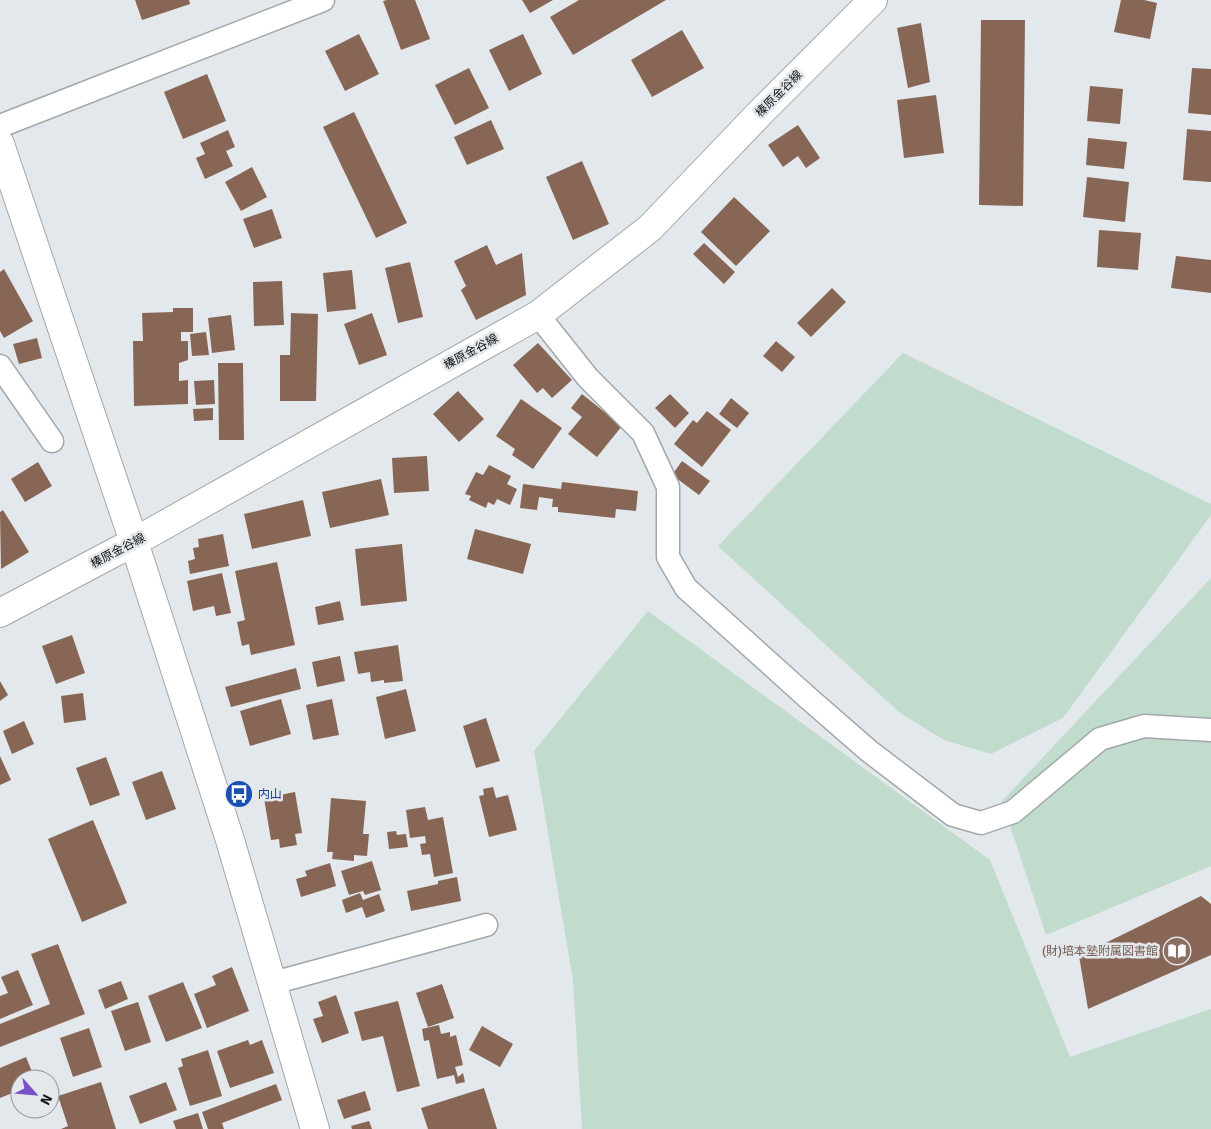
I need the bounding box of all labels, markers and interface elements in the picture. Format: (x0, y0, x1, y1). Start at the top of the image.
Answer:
street label: 榛原金谷線 (752, 67, 806, 121)
street label: 榛原金谷線 (441, 331, 501, 373)
street label: 榛原金谷線 (88, 530, 148, 572)
bus stop icon: 内山 (224, 779, 254, 809)
place label: 内山 (258, 787, 282, 802)
library icon: (財)培本塾附属図書館 (1162, 936, 1192, 966)
place label: (財)培本塾附属図書館 (1042, 944, 1158, 959)
north arrow (10, 1069, 60, 1119)
text: N (36, 1091, 56, 1108)

